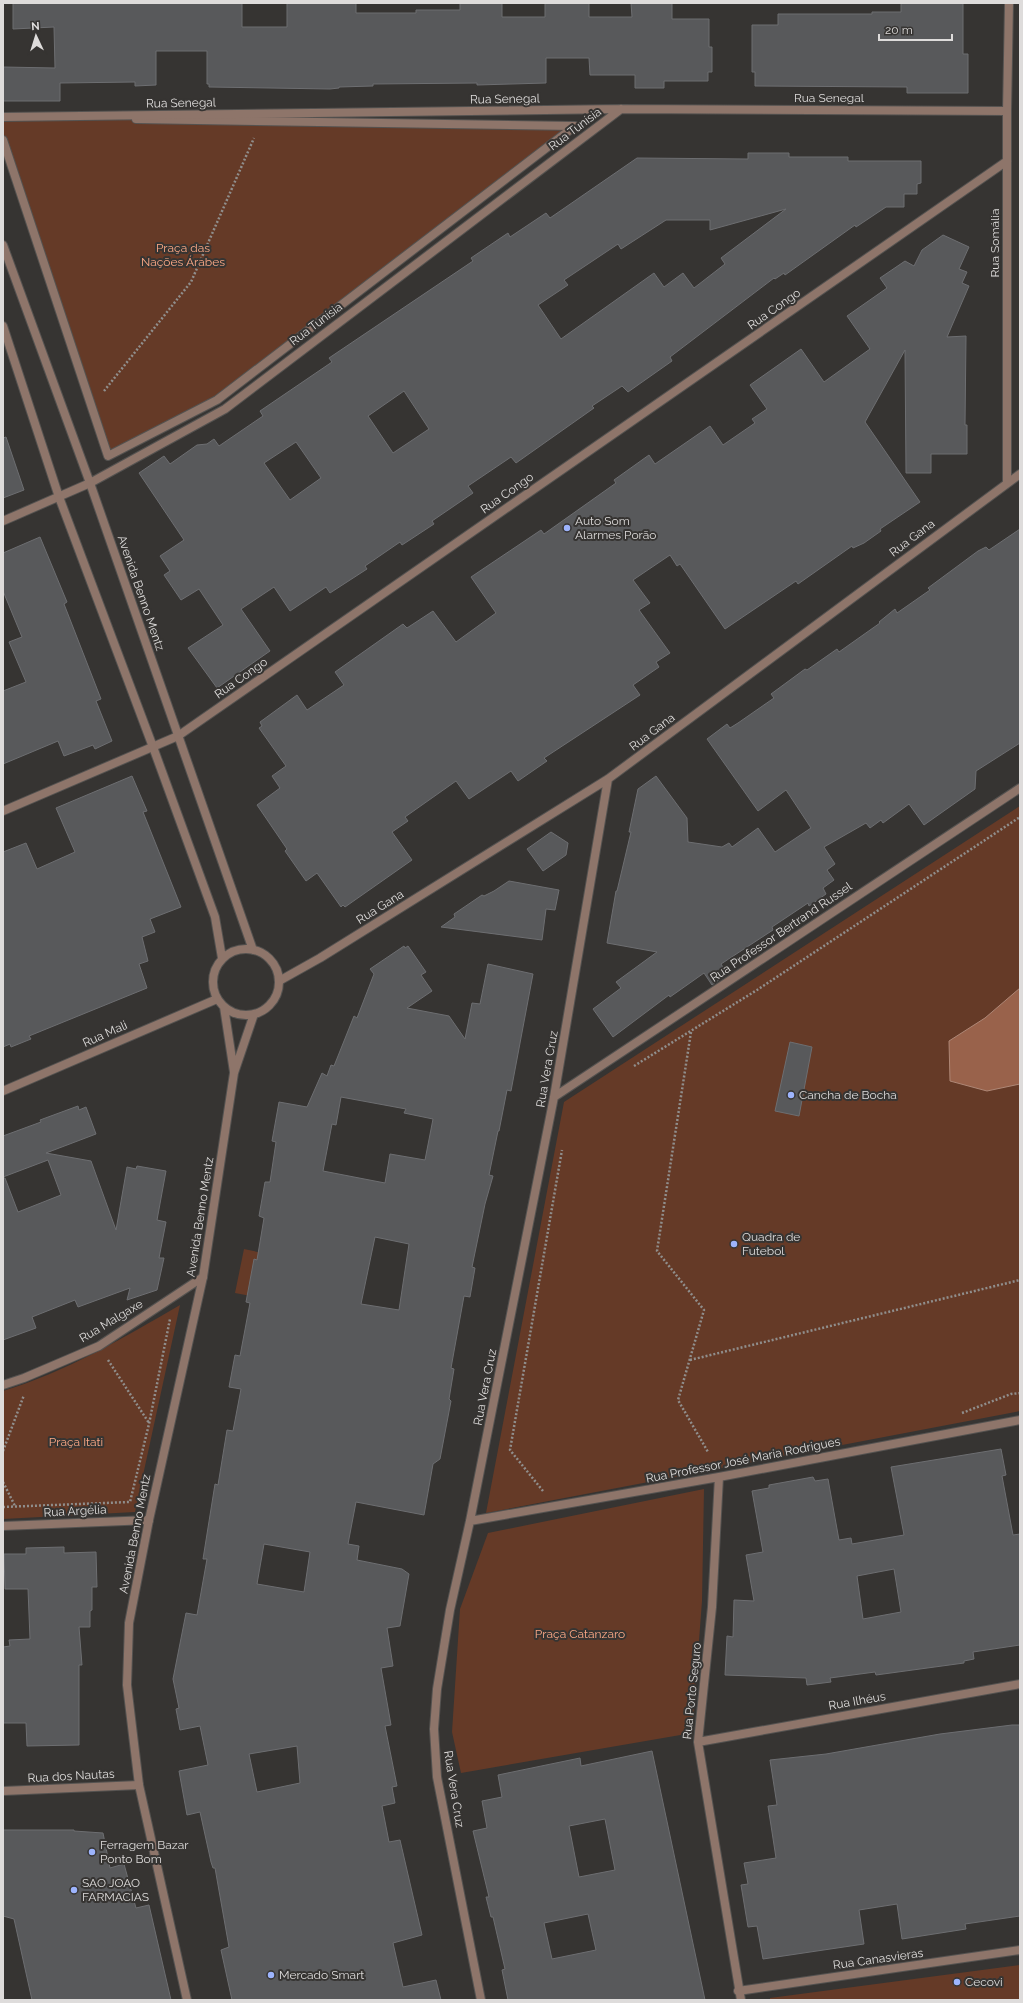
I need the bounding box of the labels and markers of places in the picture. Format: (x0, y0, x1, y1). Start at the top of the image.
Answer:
place label: Auto Som Alarmes Porão (575, 514, 656, 542)
marker: Auto Som Alarmes Porão (562, 523, 572, 533)
place label: Cancha de Bocha (799, 1088, 897, 1102)
marker: Cancha de Bocha (786, 1090, 796, 1100)
place label: Quadra de Futebol (742, 1230, 800, 1258)
marker: Quadra de Futebol (729, 1239, 739, 1249)
place label: Ferragem Bazar Ponto Bom (100, 1838, 189, 1866)
marker: Ferragem Bazar Ponto Bom (87, 1847, 97, 1857)
place label: SAO JOAO FARMACIAS (82, 1876, 149, 1904)
marker: SAO JOAO FARMACIAS (69, 1885, 79, 1895)
place label: Mercado Smart (279, 1968, 364, 1982)
marker: Mercado Smart (266, 1970, 276, 1980)
place label: Cecovi (965, 1975, 1003, 1989)
marker: Cecovi (952, 1977, 962, 1987)

